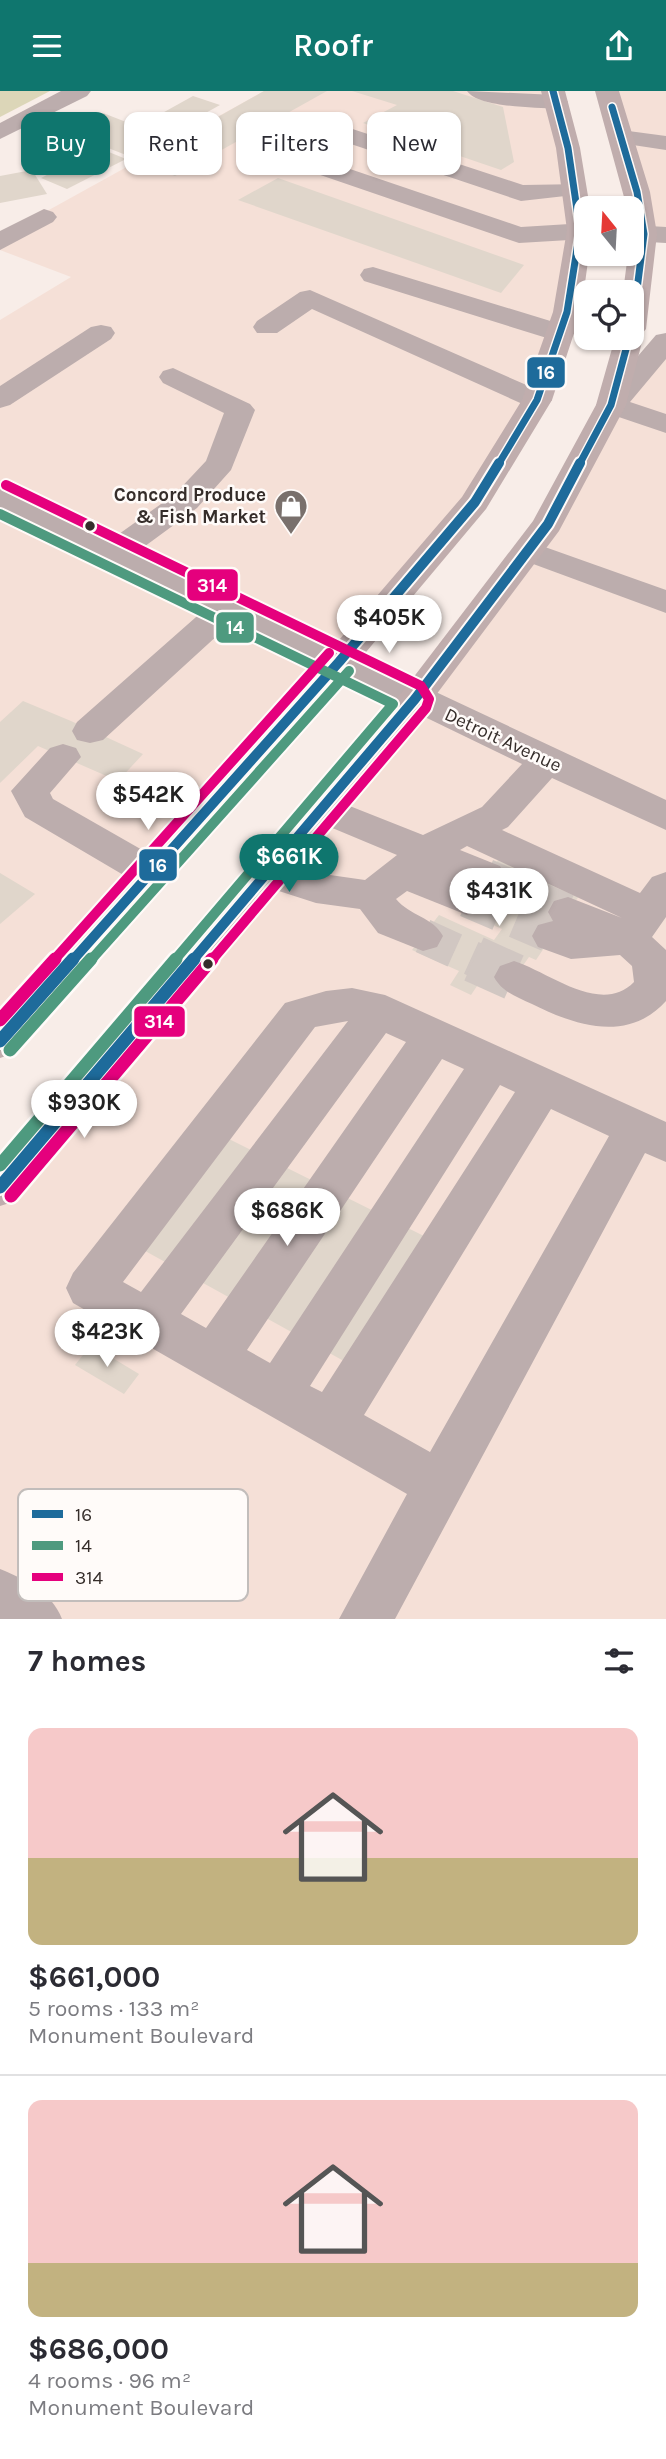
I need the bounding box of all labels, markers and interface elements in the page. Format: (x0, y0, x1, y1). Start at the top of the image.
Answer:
icon: menu (28, 27, 66, 65)
text: Roofr (293, 27, 373, 64)
icon: share (600, 27, 638, 65)
chip: Buy (21, 112, 110, 175)
chip: Rent (124, 112, 222, 175)
chip: Filters (236, 112, 353, 175)
chip: New (367, 112, 461, 175)
north arrow (574, 196, 644, 266)
map controls (574, 196, 644, 350)
button: locate (574, 280, 644, 350)
line badge: 16 (526, 356, 566, 389)
text: 16 (537, 362, 555, 384)
place label: Concord Produce & Fish Market (114, 484, 266, 528)
shop icon: Concord Produce & Fish Market (272, 487, 310, 536)
unlabelled marker (83, 519, 97, 533)
line badge: 314 (186, 568, 239, 602)
text: 314 (197, 575, 228, 597)
pin: $405K (340, 595, 438, 655)
text: $405K (353, 604, 425, 631)
line badge: 14 (215, 611, 255, 644)
text: 14 (226, 617, 245, 639)
street label: Detroit Avenue (441, 703, 565, 777)
pin: $542K (99, 773, 197, 832)
text: $542K (112, 781, 184, 808)
pin: $661K (240, 835, 338, 894)
text: $661K (255, 843, 323, 870)
line badge: 16 (138, 848, 178, 882)
text: 16 (149, 855, 167, 877)
pin: $431K (450, 869, 548, 928)
text: $431K (465, 877, 533, 904)
unlabelled marker (201, 957, 215, 971)
line badge: 314 (133, 1005, 186, 1038)
text: 314 (144, 1011, 175, 1033)
pin: $930K (35, 1081, 133, 1140)
text: $930K (47, 1089, 121, 1116)
pin: $686K (238, 1189, 336, 1248)
text: $686K (250, 1197, 324, 1224)
pin: $423K (58, 1309, 156, 1369)
text: $423K (71, 1318, 143, 1345)
legend (18, 1489, 248, 1601)
text: 16 (75, 1504, 92, 1526)
text: 14 (75, 1535, 92, 1557)
text: 314 (75, 1567, 103, 1589)
icon: filters (600, 1642, 638, 1680)
text: 7 homes (28, 1643, 146, 1679)
icon: home (270, 1774, 396, 1900)
text: $661,000 (28, 1959, 160, 1995)
text: 5 rooms · 133 m² (28, 1995, 200, 2022)
text: Monument Boulevard (28, 2022, 254, 2049)
icon: home (270, 2146, 396, 2272)
text: $686,000 (28, 2331, 169, 2367)
text: 4 rooms · 96 m² (28, 2367, 191, 2394)
text: Monument Boulevard (28, 2394, 254, 2421)

